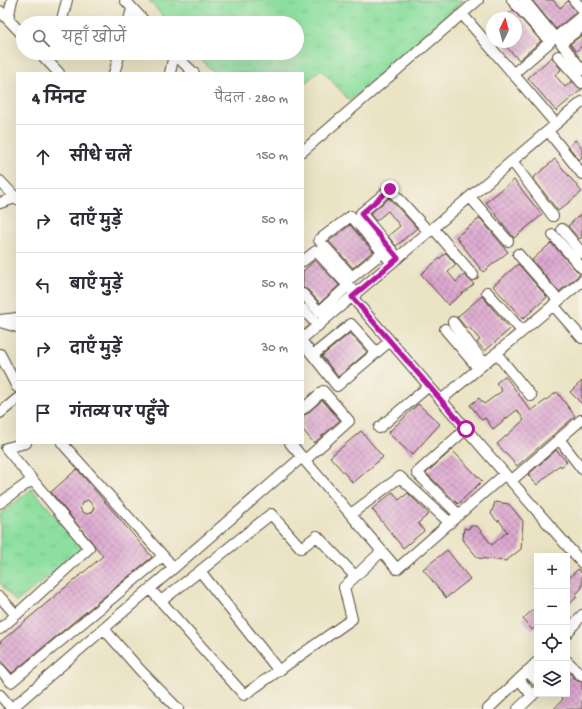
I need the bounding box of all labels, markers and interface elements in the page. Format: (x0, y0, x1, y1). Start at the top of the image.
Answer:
north arrow (486, 12, 522, 48)
search box (16, 16, 304, 60)
icon: search (30, 27, 52, 49)
text: यहाँ खोजें (62, 30, 126, 48)
text: 4 मिनट (32, 90, 85, 110)
text: पैदल · 280 m (215, 92, 288, 107)
icon: ahead (32, 146, 54, 168)
text: सीधे चलें (70, 149, 131, 167)
text: 150 m (256, 149, 288, 164)
route end (381, 180, 399, 198)
icon: right (32, 210, 54, 232)
text: दाएँ मुड़ें (70, 213, 122, 231)
text: 50 m (261, 213, 288, 228)
icon: left (32, 274, 54, 296)
text: बाएँ मुड़ें (70, 277, 122, 295)
text: 50 m (261, 277, 288, 292)
icon: right (32, 338, 54, 360)
text: दाएँ मुड़ें (70, 341, 122, 359)
text: 30 m (262, 341, 288, 356)
icon: arrive (32, 402, 54, 424)
text: गंतव्य पर पहुँचे (70, 405, 168, 423)
route start (457, 420, 475, 438)
map controls (534, 553, 570, 697)
button: + (534, 553, 570, 589)
button: − (534, 589, 570, 625)
button: locate (534, 625, 570, 661)
button: layers (534, 661, 570, 697)

